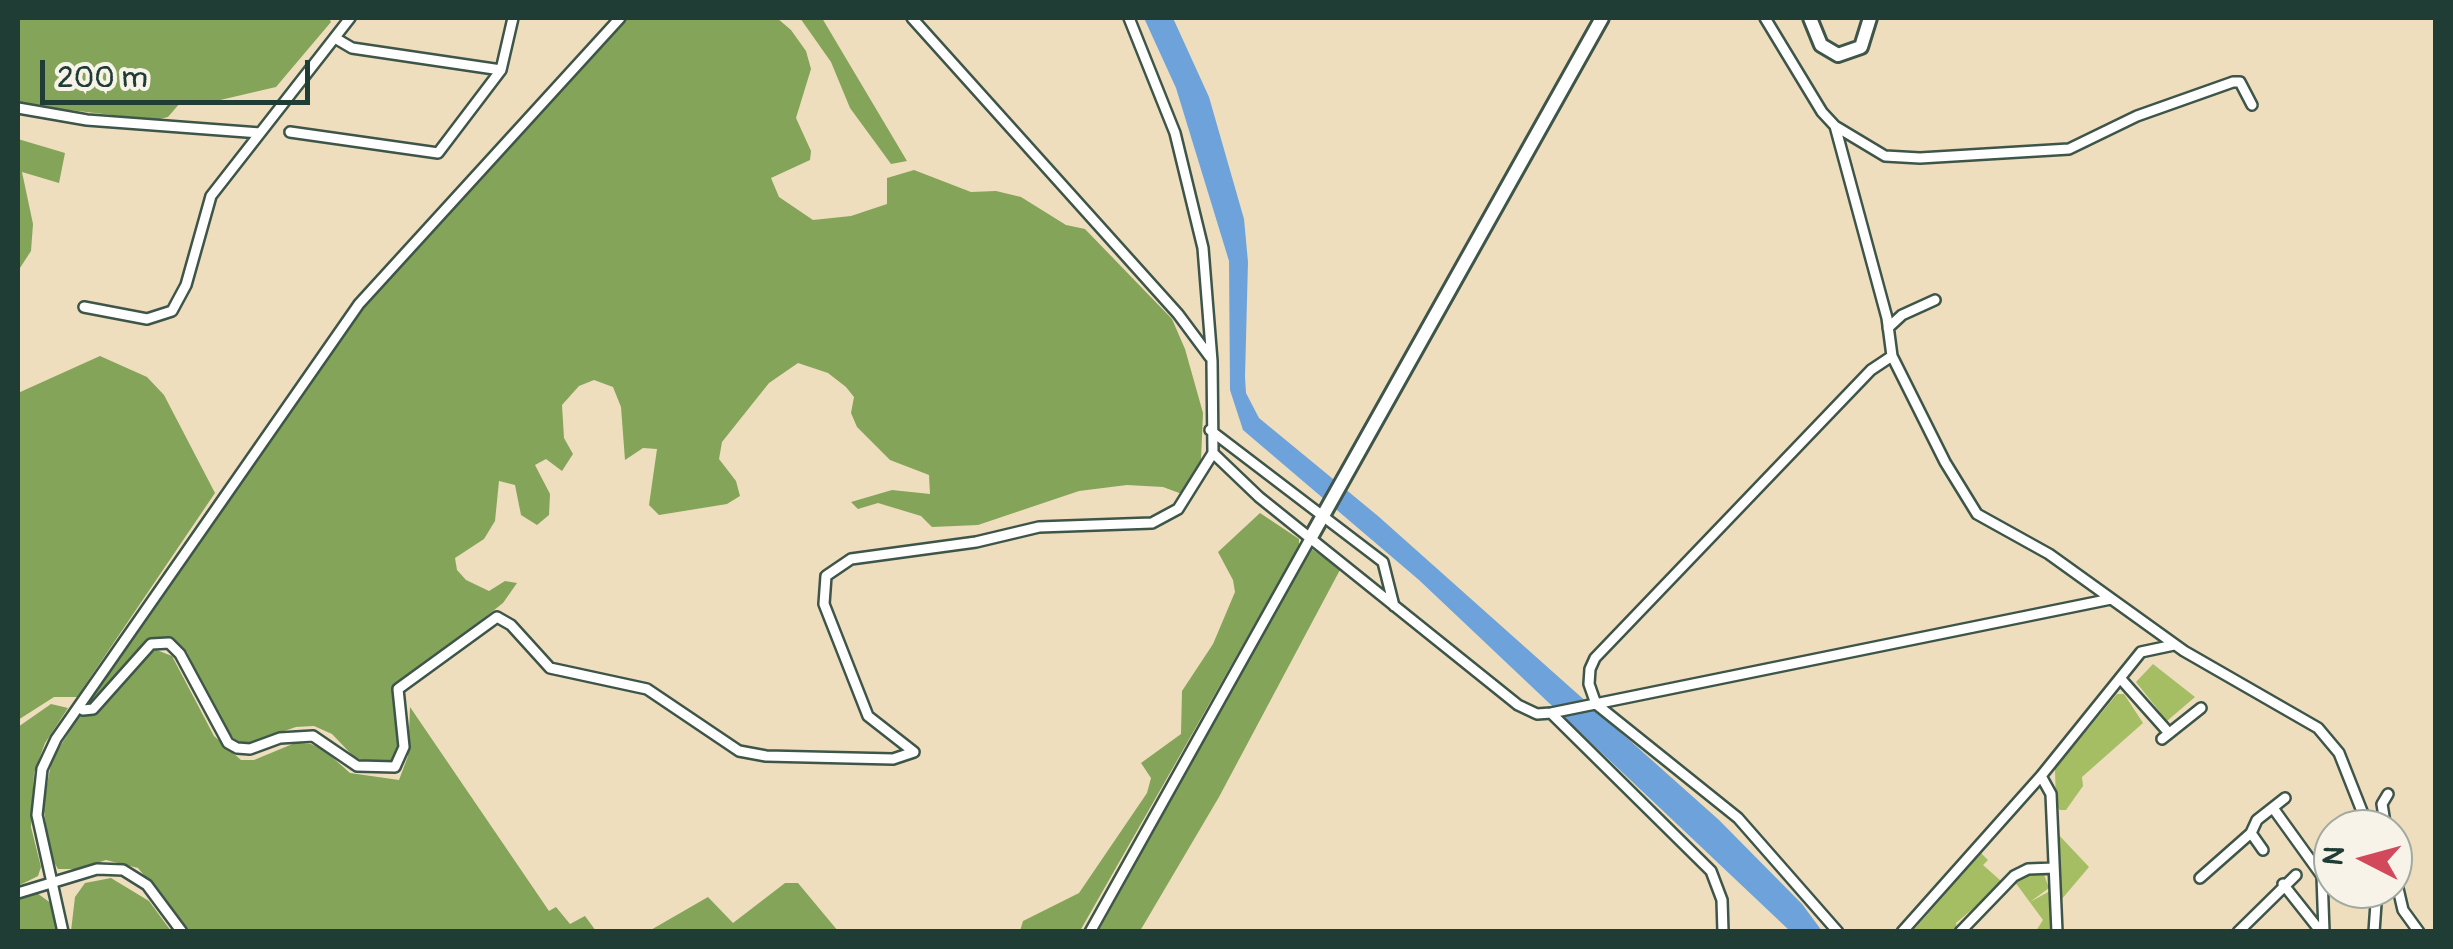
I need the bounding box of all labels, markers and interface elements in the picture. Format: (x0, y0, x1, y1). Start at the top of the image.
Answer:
scale bar (45, 40, 315, 102)
text: 200 m (57, 59, 148, 96)
north arrow (2313, 809, 2413, 909)
text: N (2316, 845, 2353, 867)

